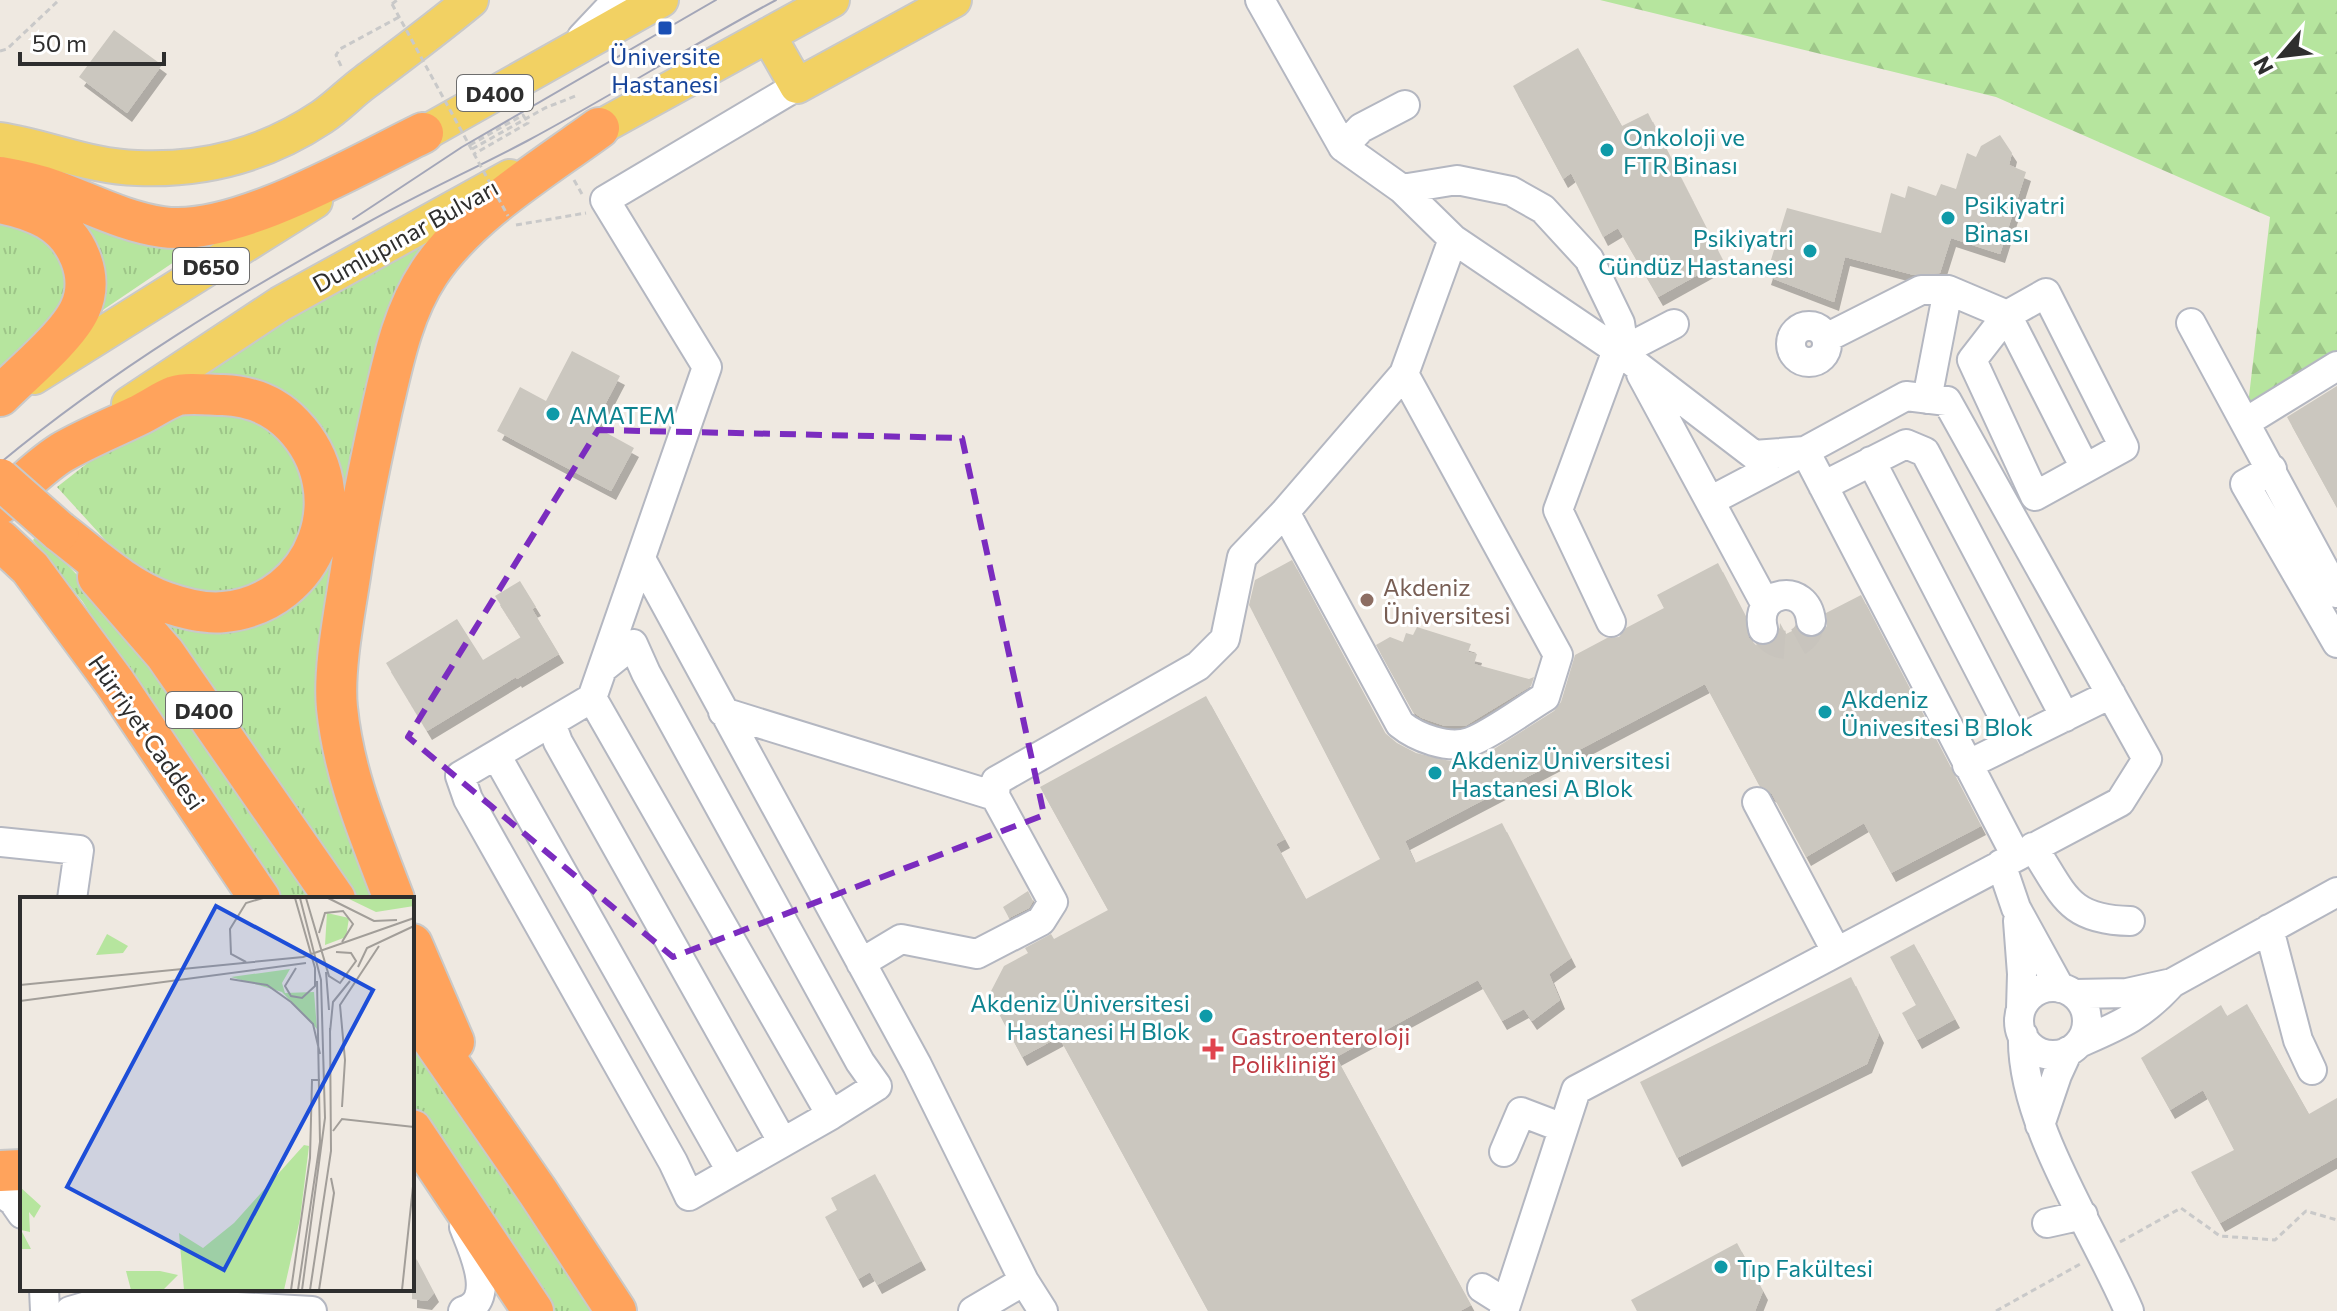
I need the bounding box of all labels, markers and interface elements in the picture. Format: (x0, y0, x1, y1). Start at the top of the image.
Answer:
scale bar (20, 16, 164, 66)
north arrow (2241, 16, 2321, 96)
marker: Üniversite Hastanesi (656, 19, 674, 37)
text: 50 m (32, 28, 87, 57)
place label: Üniversite Hastanesi (610, 41, 720, 98)
text: N (2247, 52, 2279, 79)
road number: D400 (457, 75, 533, 111)
place label: Onkoloji ve FTR Binası (1623, 122, 1745, 179)
marker: Onkoloji ve FTR Binası (1598, 141, 1616, 159)
street label: Dumlupınar Bulvarı (307, 172, 503, 298)
place label: Psikiyatri Binası (1964, 190, 2065, 247)
marker: Psikiyatri Binası (1939, 209, 1957, 227)
place label: Psikiyatri Gündüz Hastanesi (1598, 223, 1794, 280)
marker: Psikiyatri Gündüz Hastanesi (1801, 242, 1819, 260)
road number: D650 (173, 248, 249, 284)
place label: AMATEM (569, 400, 676, 429)
marker: AMATEM (544, 405, 562, 423)
place label: Akdeniz Üniversitesi (1383, 572, 1511, 629)
marker: Akdeniz Üniversitesi (1358, 591, 1376, 609)
street label: Hürriyet Caddesi (83, 649, 211, 815)
place label: Akdeniz Ünivesitesi B Blok (1841, 684, 2033, 741)
road number: D400 (166, 692, 242, 728)
marker: Akdeniz Ünivesitesi B Blok (1816, 703, 1834, 721)
place label: Akdeniz Üniversitesi Hastanesi A Blok (1451, 745, 1671, 802)
marker: Akdeniz Üniversitesi Hastanesi A Blok (1426, 764, 1444, 782)
inset map (20, 897, 414, 1291)
place label: Akdeniz Üniversitesi Hastanesi H Blok (970, 988, 1190, 1045)
marker: Akdeniz Üniversitesi Hastanesi H Blok (1197, 1007, 1215, 1025)
place label: Gastroenteroloji Polikliniği (1231, 1021, 1410, 1078)
marker: Gastroenteroloji Polikliniği (1202, 1038, 1224, 1060)
place label: Tıp Fakültesi (1737, 1253, 1873, 1282)
marker: Tıp Fakültesi (1712, 1258, 1730, 1276)

